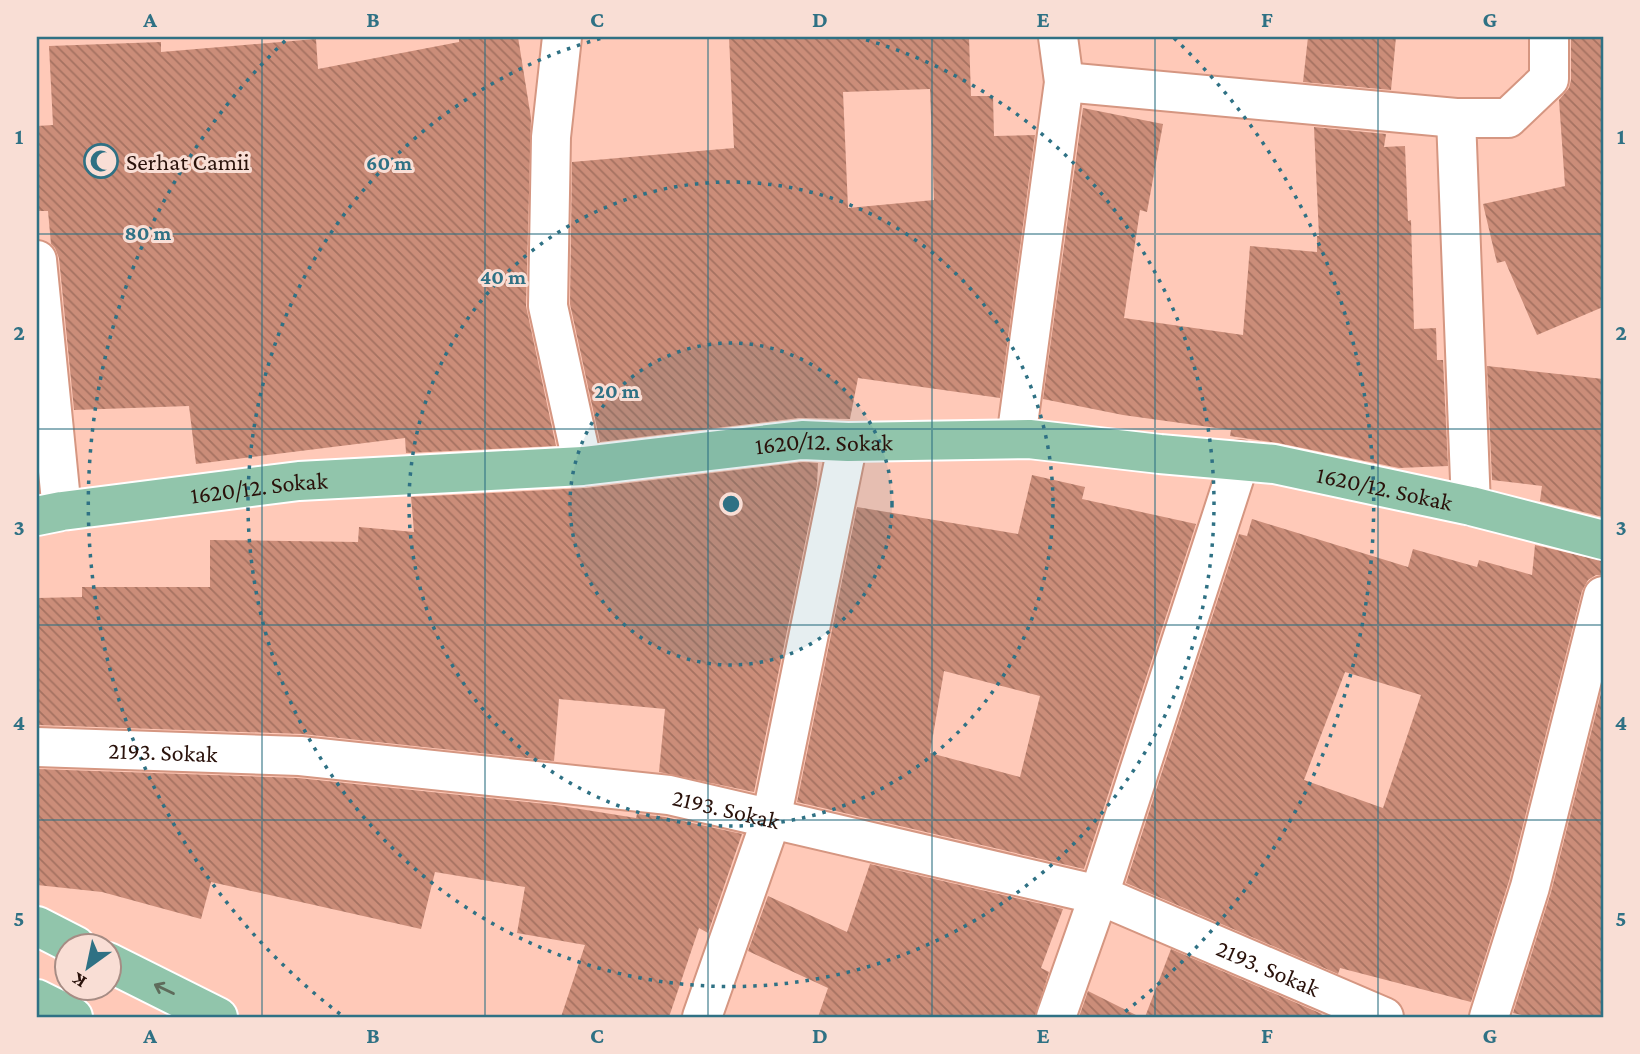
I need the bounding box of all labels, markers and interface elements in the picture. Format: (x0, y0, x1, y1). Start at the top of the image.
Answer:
text: A (142, 6, 157, 32)
text: B (366, 6, 380, 32)
text: C (590, 6, 604, 32)
text: D (812, 6, 828, 32)
text: E (1036, 6, 1050, 32)
text: F (1261, 6, 1273, 32)
text: G (1483, 6, 1498, 32)
text: 1 (15, 123, 24, 149)
text: 1 (1617, 123, 1626, 149)
mosque icon: Serhat Camii (82, 142, 120, 180)
place label: Serhat Camii (126, 148, 250, 175)
text: 60 m (366, 151, 412, 175)
text: 80 m (125, 221, 172, 245)
text: 40 m (480, 265, 526, 289)
text: 2 (13, 319, 25, 345)
text: 2 (1615, 319, 1627, 345)
text: 20 m (594, 379, 640, 403)
street label: 1620/12. Sokak (753, 426, 893, 459)
street label: 1620/12. Sokak (1314, 460, 1456, 515)
street label: 1620/12. Sokak (189, 466, 329, 508)
centre of rings (719, 492, 743, 516)
text: 3 (13, 514, 25, 540)
text: 3 (1615, 514, 1627, 540)
text: 4 (13, 709, 25, 735)
text: 4 (1615, 709, 1627, 735)
street label: 2193. Sokak (108, 736, 219, 767)
street label: 2193. Sokak (670, 783, 783, 834)
text: 5 (13, 905, 25, 931)
text: 5 (1615, 905, 1627, 931)
north arrow (52, 932, 122, 1002)
street label: 2193. Sokak (1213, 934, 1325, 1002)
text: K (67, 968, 90, 993)
one-way arrow (154, 981, 175, 995)
text: A (142, 1022, 157, 1048)
text: B (366, 1022, 380, 1048)
text: C (590, 1022, 604, 1048)
text: D (812, 1022, 828, 1048)
text: E (1036, 1022, 1050, 1048)
text: F (1261, 1022, 1273, 1048)
text: G (1483, 1022, 1498, 1048)

